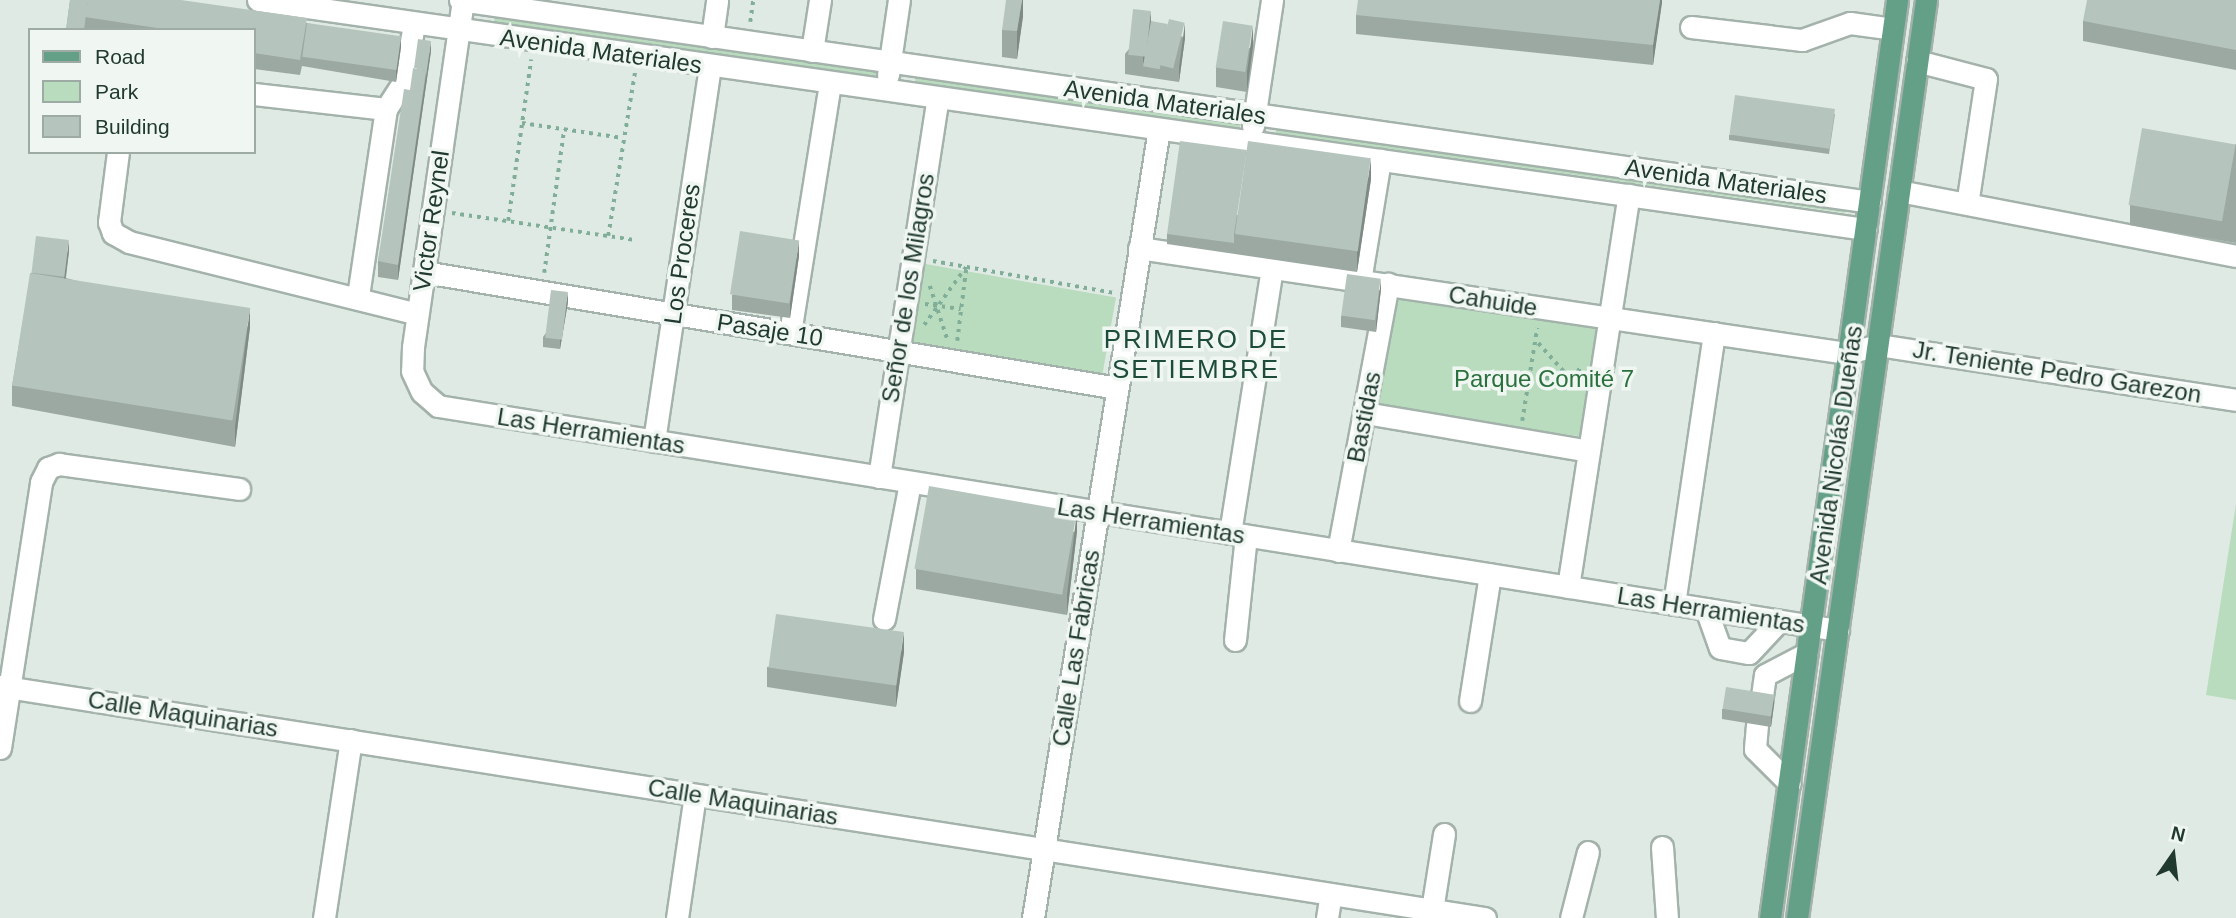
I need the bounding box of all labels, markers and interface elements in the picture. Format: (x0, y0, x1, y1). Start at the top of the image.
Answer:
street label: Avenida Materiales (498, 23, 704, 79)
legend (28, 28, 256, 154)
text: Road (95, 45, 145, 68)
street label: Avenida Materiales (1062, 74, 1268, 130)
text: Park (95, 80, 138, 103)
text: Building (95, 115, 170, 138)
street label: Victor Reynel (407, 149, 455, 293)
street label: Avenida Materiales (1623, 153, 1829, 209)
street label: Señor de los Milagros (876, 171, 940, 405)
street label: Los Proceres (658, 182, 706, 326)
street label: Cahuide (1447, 280, 1539, 322)
street label: Pasaje 10 (715, 307, 825, 353)
district label: PRIMERO DE SETIEMBRE (1105, 324, 1287, 386)
street label: Avenida Nicolás Dueñas (1804, 324, 1868, 586)
street label: Jr. Teniente Pedro Garezon (1910, 335, 2204, 409)
park label: Parque Comité 7 (1454, 365, 1634, 393)
street label: Bastidas (1341, 369, 1387, 465)
street label: Las Herramientas (495, 402, 687, 460)
street label: Las Herramientas (1055, 492, 1247, 550)
street label: Calle Las Fabricas (1046, 548, 1106, 748)
street label: Las Herramientas (1615, 581, 1807, 639)
street label: Calle Maquinarias (86, 685, 280, 743)
street label: Calle Maquinarias (646, 773, 840, 831)
north arrow (2138, 820, 2208, 890)
text: N (2169, 822, 2187, 846)

